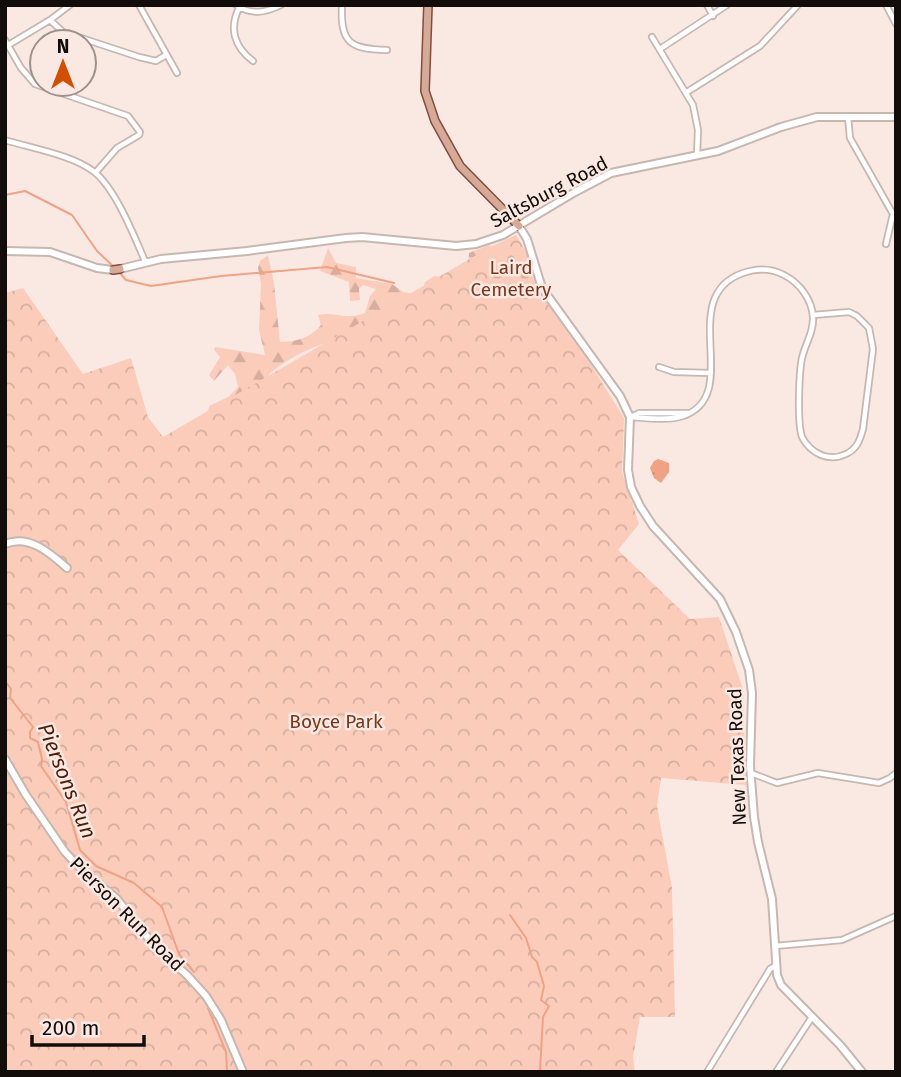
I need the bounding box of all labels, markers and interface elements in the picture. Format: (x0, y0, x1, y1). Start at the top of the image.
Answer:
north arrow (28, 28, 98, 98)
text: N (57, 35, 69, 58)
street label: Saltsburg Road (486, 151, 612, 233)
park label: Laird Cemetery (471, 256, 552, 301)
street label: New Texas Road (723, 688, 751, 826)
park label: Boyce Park (289, 710, 383, 733)
water label: Piersons Run (32, 719, 102, 843)
street label: Pierson Run Road (65, 852, 189, 976)
scale bar (32, 1004, 144, 1048)
text: 200 m (42, 1015, 99, 1041)

